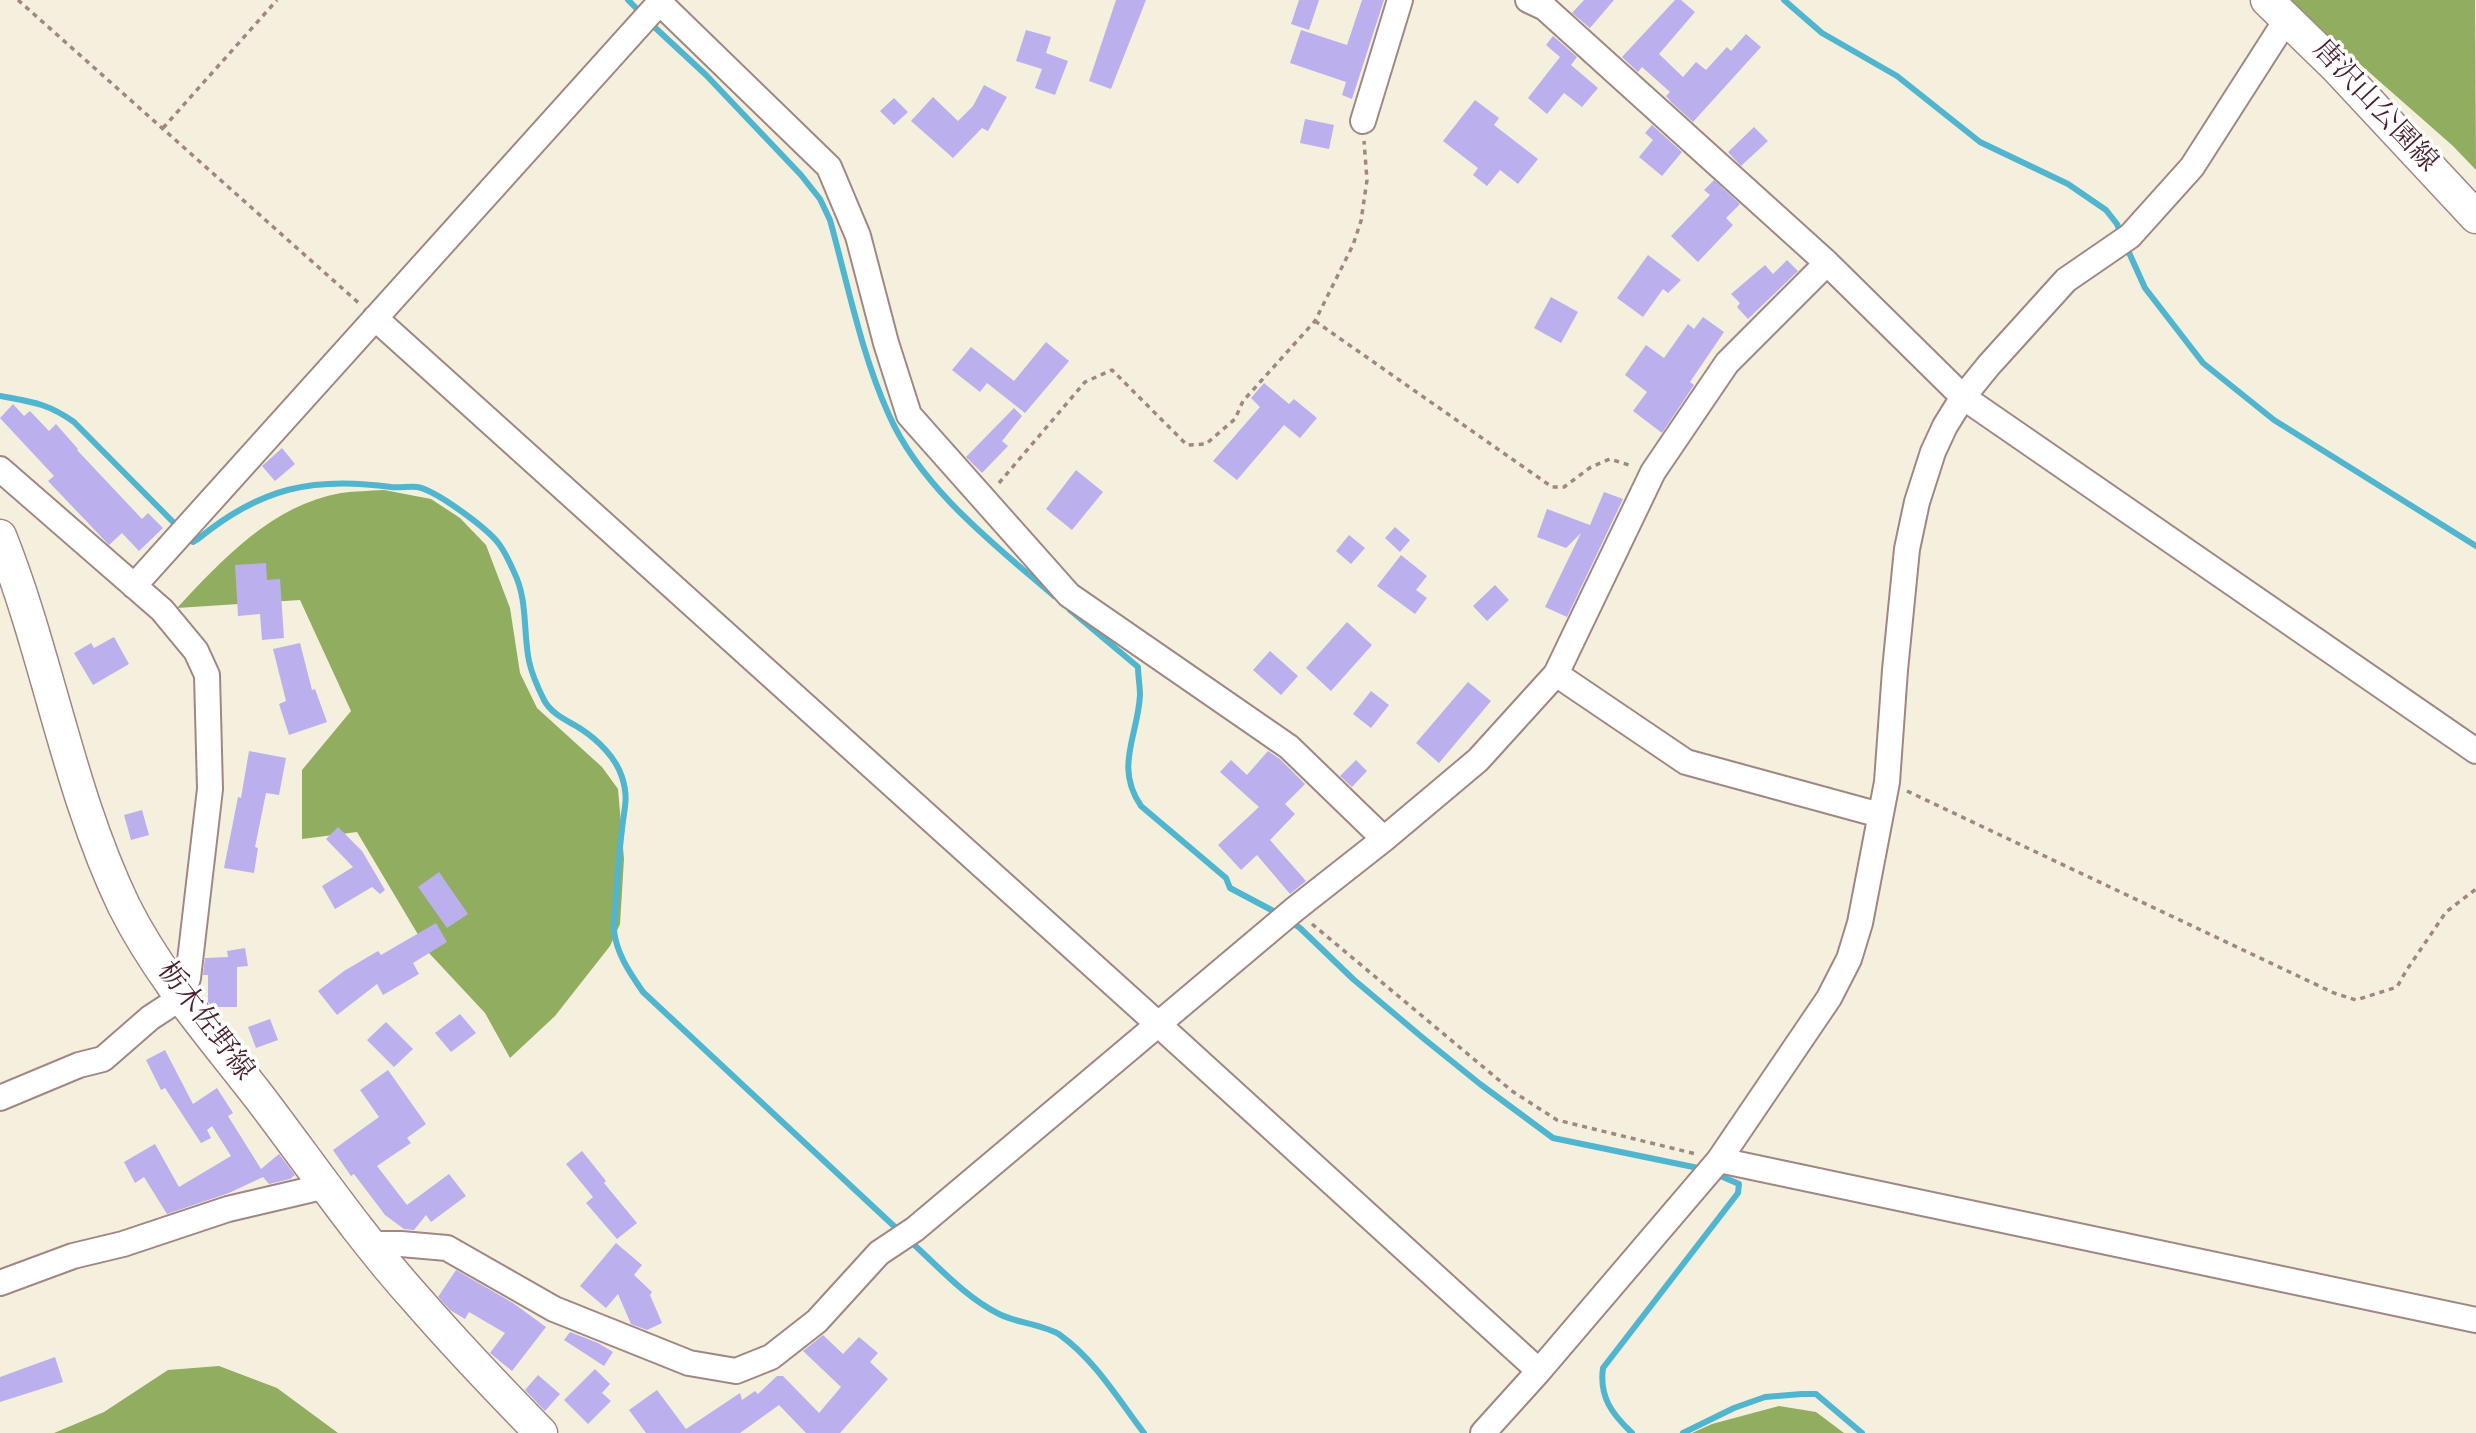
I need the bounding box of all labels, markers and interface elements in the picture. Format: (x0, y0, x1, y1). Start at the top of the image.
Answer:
street label: 唐沢山公園線 (2303, 35, 2443, 181)
street label: 栃木佐野線 (147, 957, 259, 1089)

